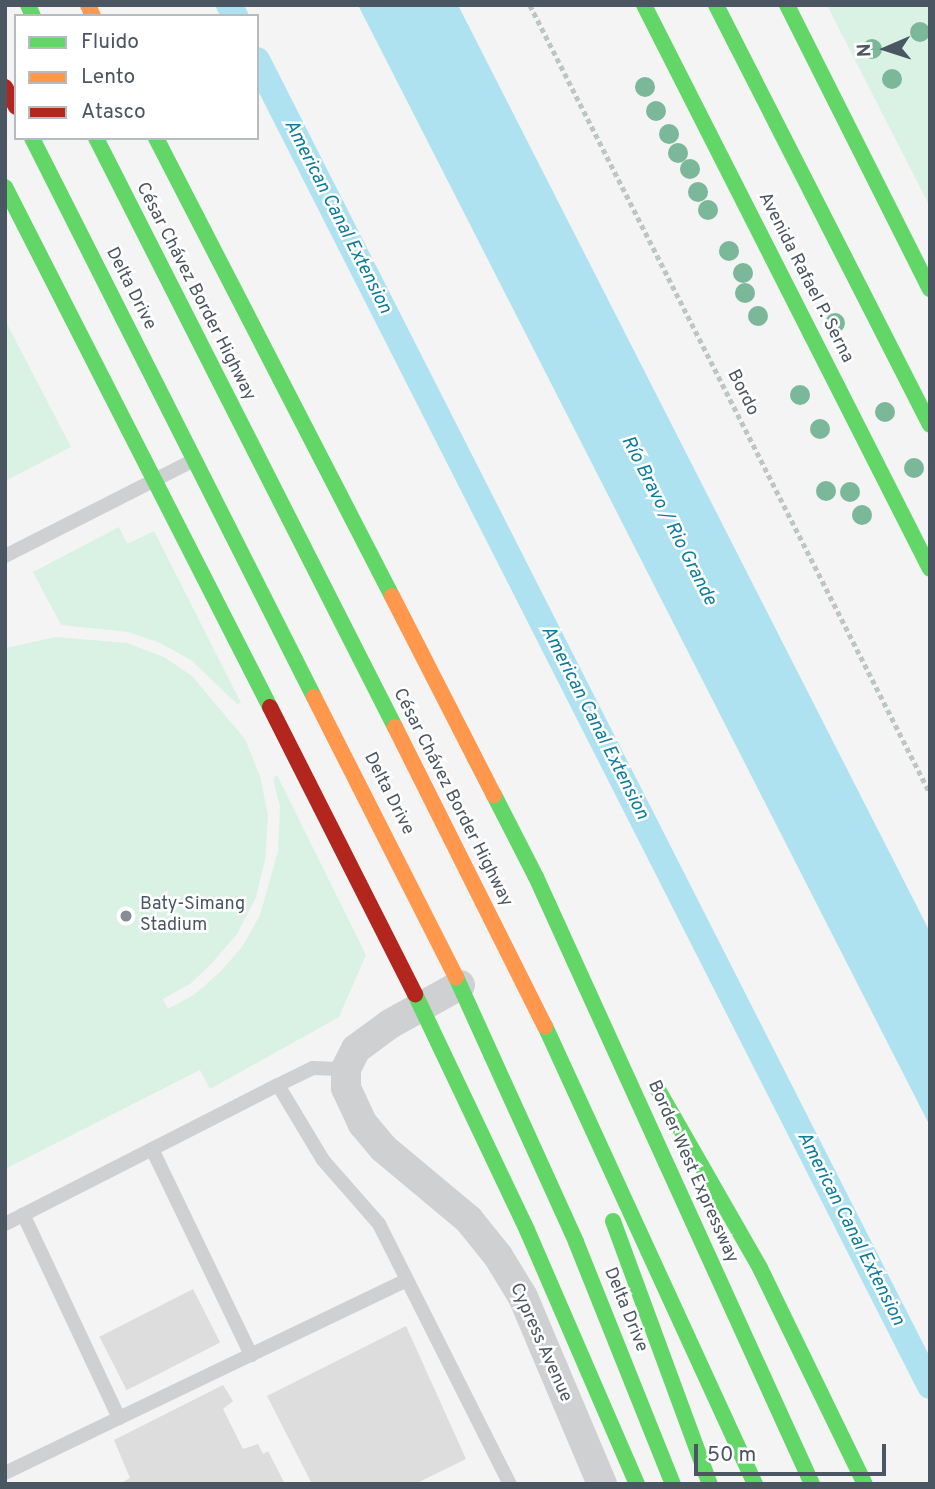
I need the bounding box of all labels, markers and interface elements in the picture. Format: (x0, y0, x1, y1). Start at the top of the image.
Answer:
legend (14, 14, 259, 140)
north arrow (851, 14, 921, 84)
text: Fluido (81, 29, 139, 56)
text: N (853, 43, 877, 58)
text: Lento (81, 64, 135, 91)
text: Atasco (81, 99, 146, 126)
water label: American Canal Extension (278, 116, 396, 318)
street label: César Chávez Border Highway (130, 179, 260, 405)
street label: Avenida Rafael P. Serna (753, 189, 857, 367)
street label: Delta Drive (100, 244, 160, 334)
street label: Bordo (721, 366, 763, 420)
water label: Río Bravo / Rio Grande (615, 432, 721, 610)
water label: American Canal Extension (535, 622, 653, 824)
street label: César Chávez Border Highway (387, 685, 517, 911)
street label: Delta Drive (358, 749, 418, 839)
place label: Baty-Simang Stadium (140, 895, 245, 937)
marker: Baty-Simang Stadium (118, 908, 134, 924)
street label: Border West Expressway (642, 1077, 742, 1267)
water label: American Canal Extension (791, 1128, 909, 1330)
street label: Delta Drive (598, 1264, 652, 1356)
street label: Cypress Avenue (504, 1280, 576, 1406)
scale bar (697, 1430, 890, 1474)
text: 50 m (707, 1442, 756, 1469)

